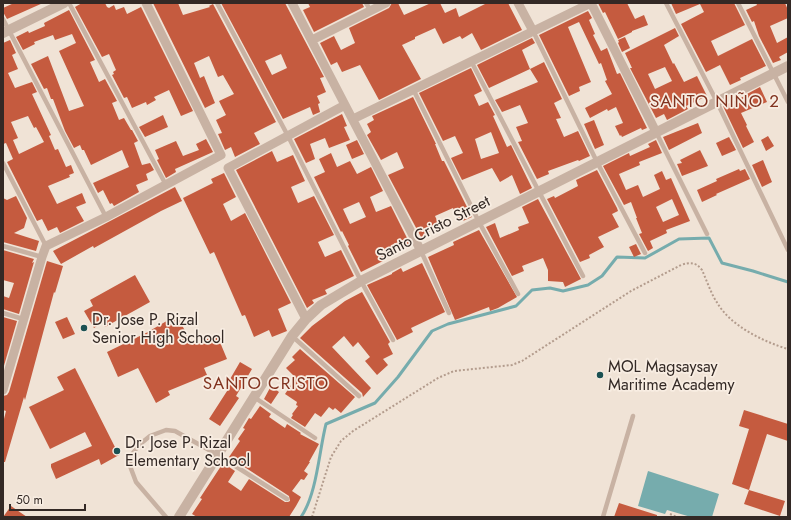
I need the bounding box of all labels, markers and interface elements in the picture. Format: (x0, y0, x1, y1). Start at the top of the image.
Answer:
district label: SANTO NIÑO 2 (650, 89, 780, 113)
street label: Santo Cristo Street (372, 189, 494, 267)
place label: Dr. Jose P. Rizal Senior High School (92, 308, 224, 349)
marker: Dr. Jose P. Rizal Senior High School (79, 323, 89, 333)
place label: MOL Magsaysay Maritime Academy (608, 355, 735, 396)
marker: MOL Magsaysay Maritime Academy (595, 370, 605, 380)
district label: SANTO CRISTO (203, 371, 329, 395)
place label: Dr. Jose P. Rizal Elementary School (125, 431, 250, 472)
marker: Dr. Jose P. Rizal Elementary School (112, 446, 122, 456)
scale bar (10, 486, 85, 512)
text: 50 m (16, 491, 43, 509)

